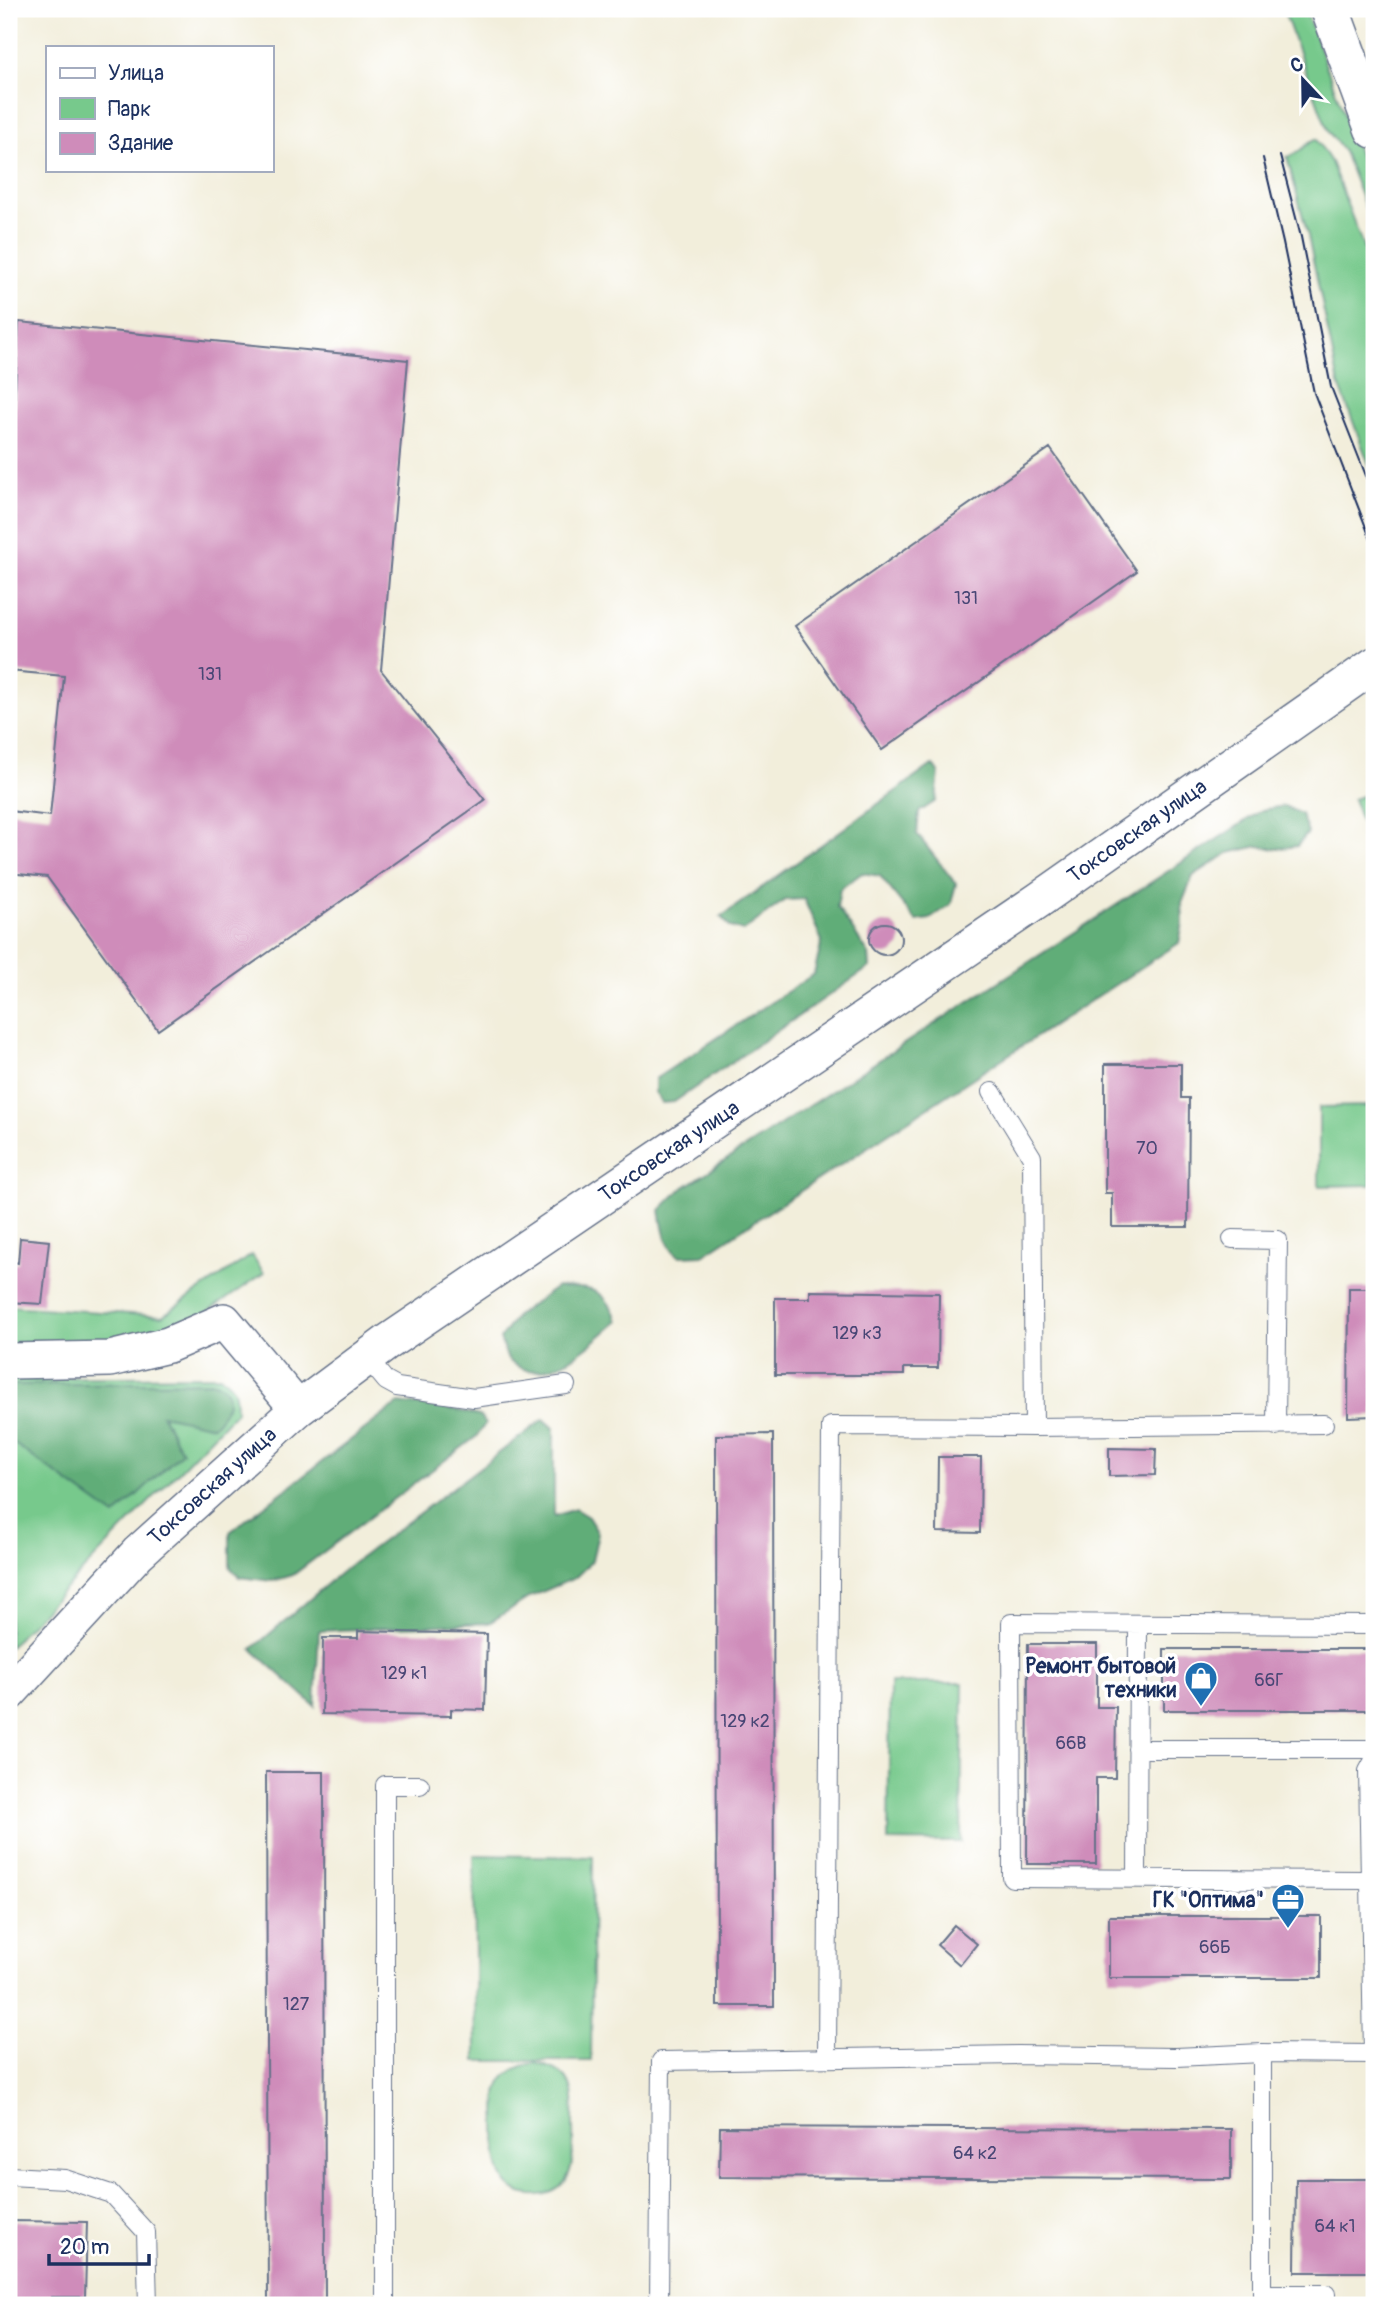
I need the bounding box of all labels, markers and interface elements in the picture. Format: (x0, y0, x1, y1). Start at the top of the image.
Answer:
legend (46, 46, 273, 172)
north arrow (1268, 46, 1338, 116)
text: С (1287, 52, 1307, 78)
text: Улица (108, 60, 164, 87)
text: Парк (108, 96, 151, 123)
text: Здание (108, 130, 174, 157)
house number: 131 (954, 587, 978, 610)
house number: 131 (198, 663, 222, 686)
street label: Токсовская улица (1062, 773, 1212, 890)
street label: Токсовская улица (594, 1094, 745, 1208)
house number: 70 (1136, 1137, 1158, 1160)
house number: 129 к3 (832, 1322, 882, 1345)
street label: Токсовская улица (142, 1421, 282, 1551)
place label: Ремонт бытовой техники (1025, 1653, 1177, 1704)
shop icon: Ремонт бытовой техники (1182, 1659, 1220, 1708)
house number: 129 к1 (381, 1662, 427, 1685)
house number: 66Г (1254, 1669, 1284, 1692)
house number: 129 к2 (720, 1710, 770, 1733)
house number: 66В (1055, 1732, 1087, 1755)
office icon: ГК "Оптима" (1269, 1881, 1307, 1930)
place label: ГК "Оптима" (1153, 1887, 1264, 1914)
house number: 66Б (1199, 1936, 1231, 1959)
house number: 127 (283, 1993, 310, 2016)
house number: 64 к2 (953, 2142, 997, 2165)
house number: 64 к1 (1314, 2215, 1356, 2238)
scale bar (49, 2223, 149, 2267)
text: 20 m (60, 2234, 109, 2261)

